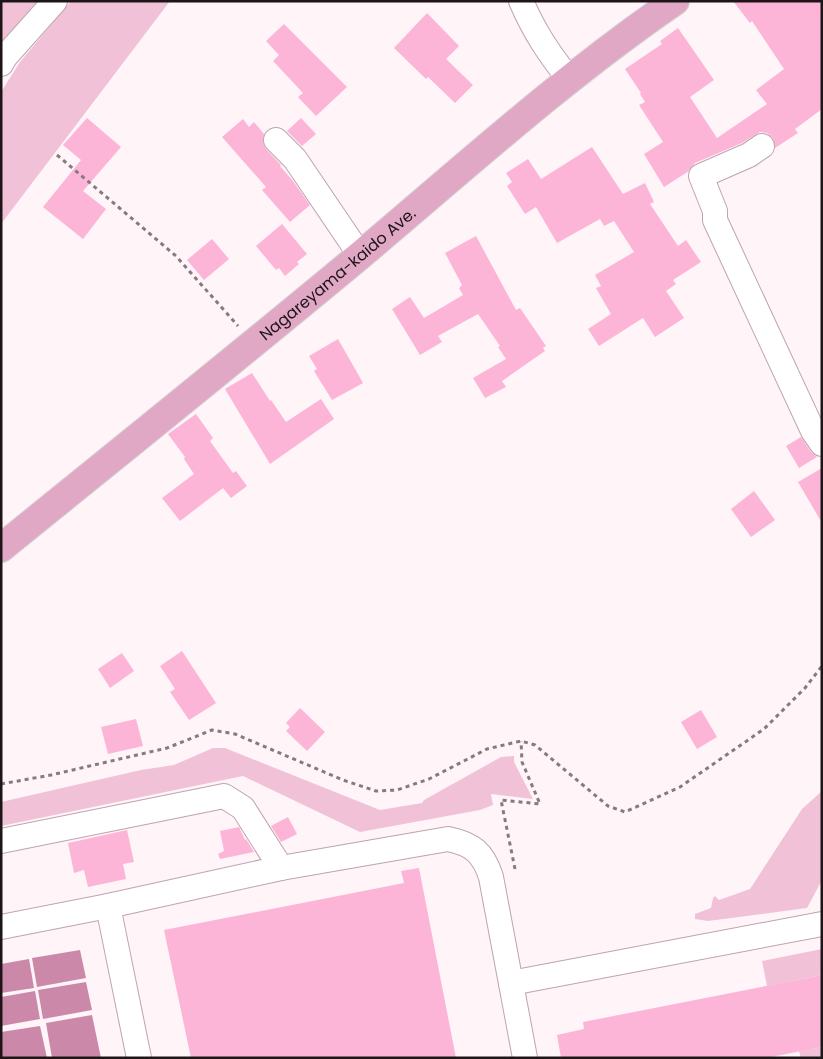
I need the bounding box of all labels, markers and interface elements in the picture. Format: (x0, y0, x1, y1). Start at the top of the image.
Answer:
street label: Nagareyama-kaido Ave. (255, 202, 421, 346)

